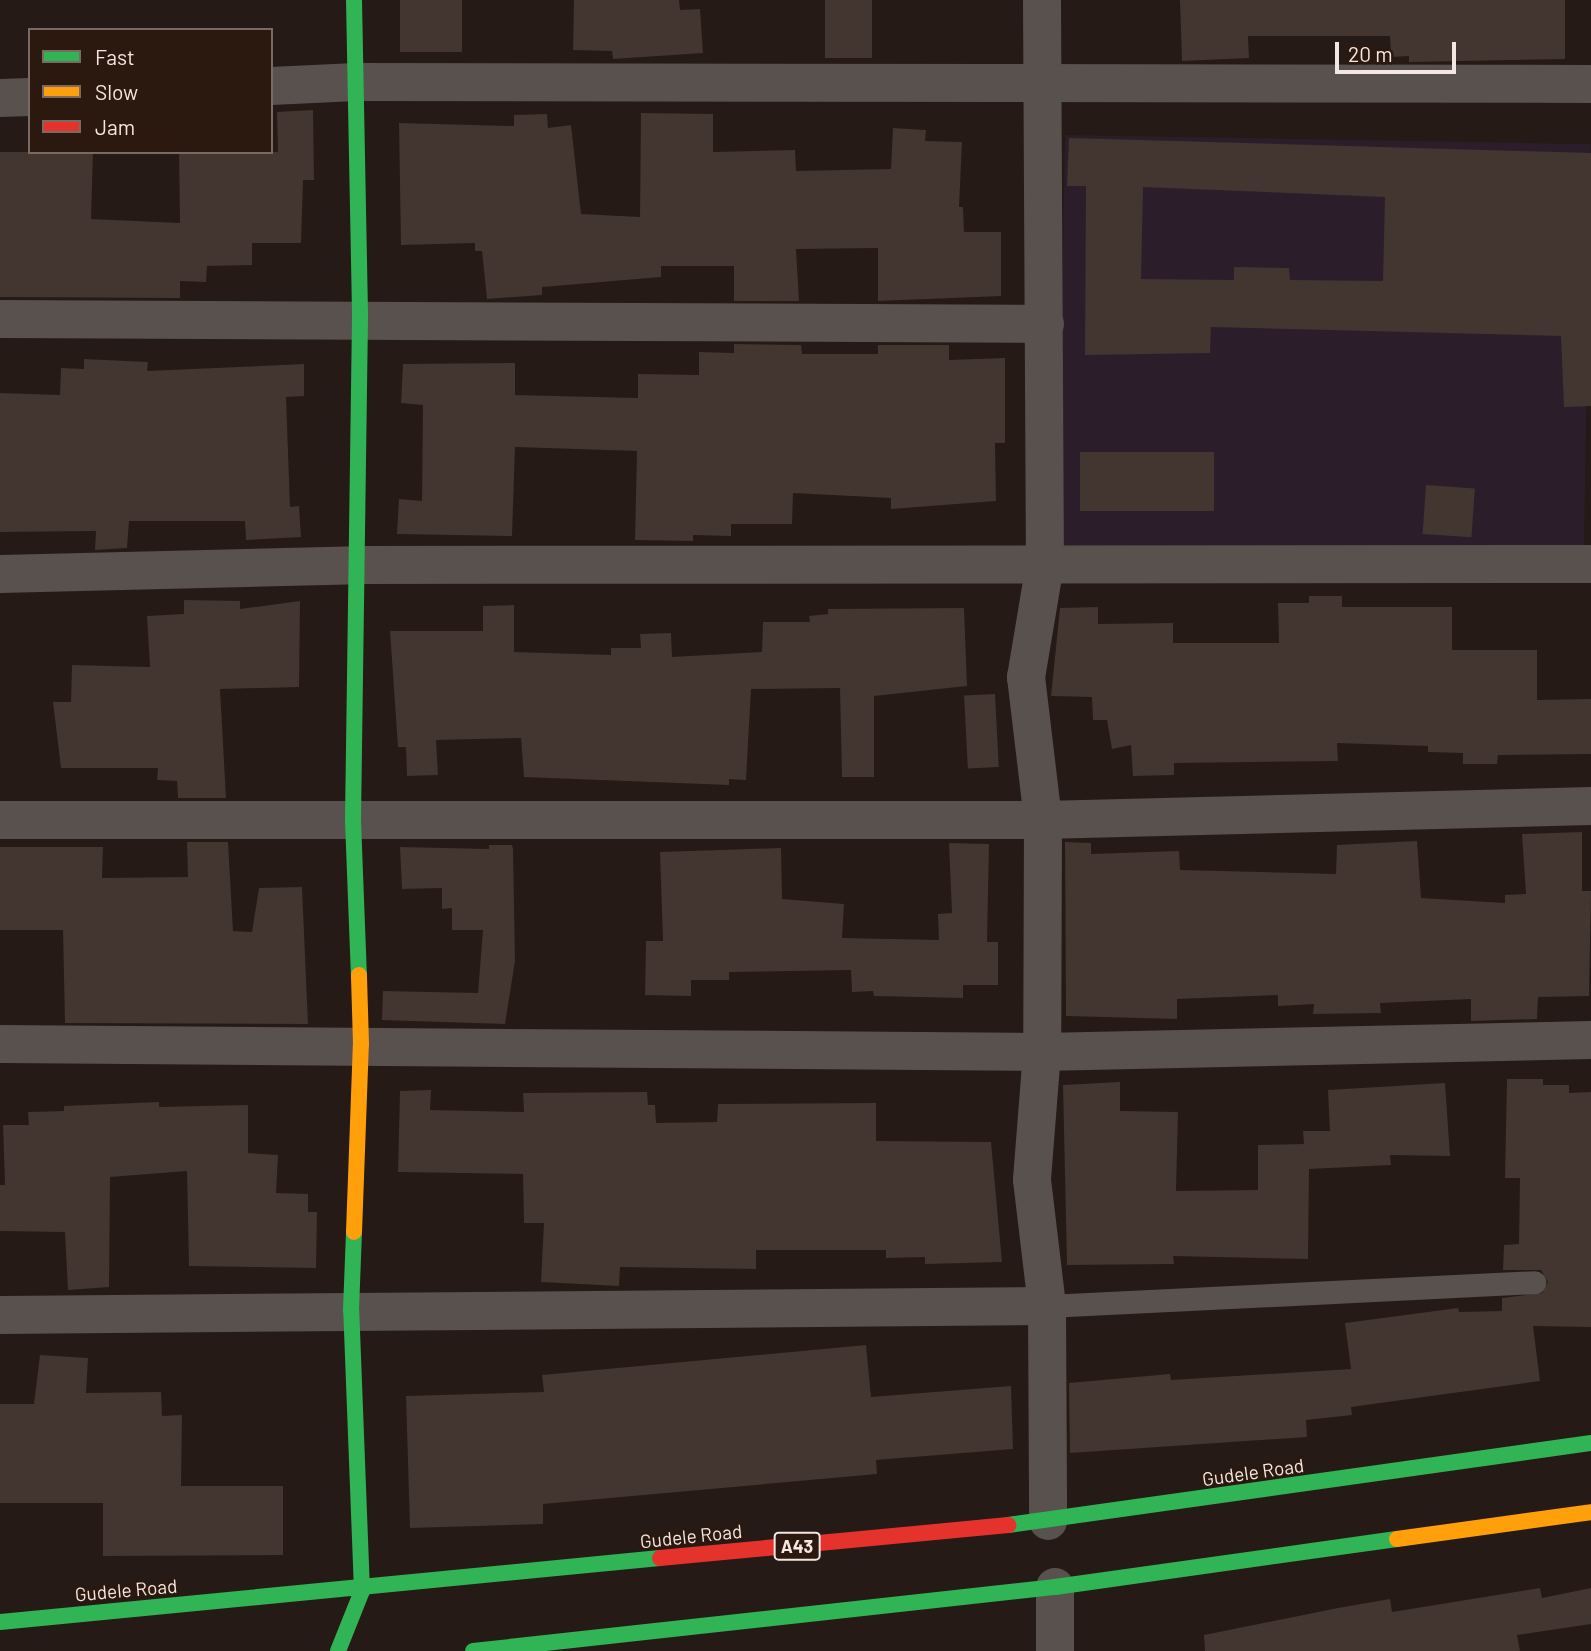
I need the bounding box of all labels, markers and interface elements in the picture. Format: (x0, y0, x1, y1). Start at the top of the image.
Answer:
legend (28, 28, 273, 154)
scale bar (1339, 28, 1460, 72)
text: 20 m (1348, 41, 1393, 66)
text: Fast (95, 44, 135, 69)
text: Slow (95, 79, 138, 104)
text: Jam (95, 114, 135, 139)
street label: Gudele Road (1201, 1454, 1305, 1490)
street label: Gudele Road (639, 1519, 743, 1553)
road number: A43 (772, 1532, 822, 1560)
street label: Gudele Road (74, 1574, 178, 1606)

